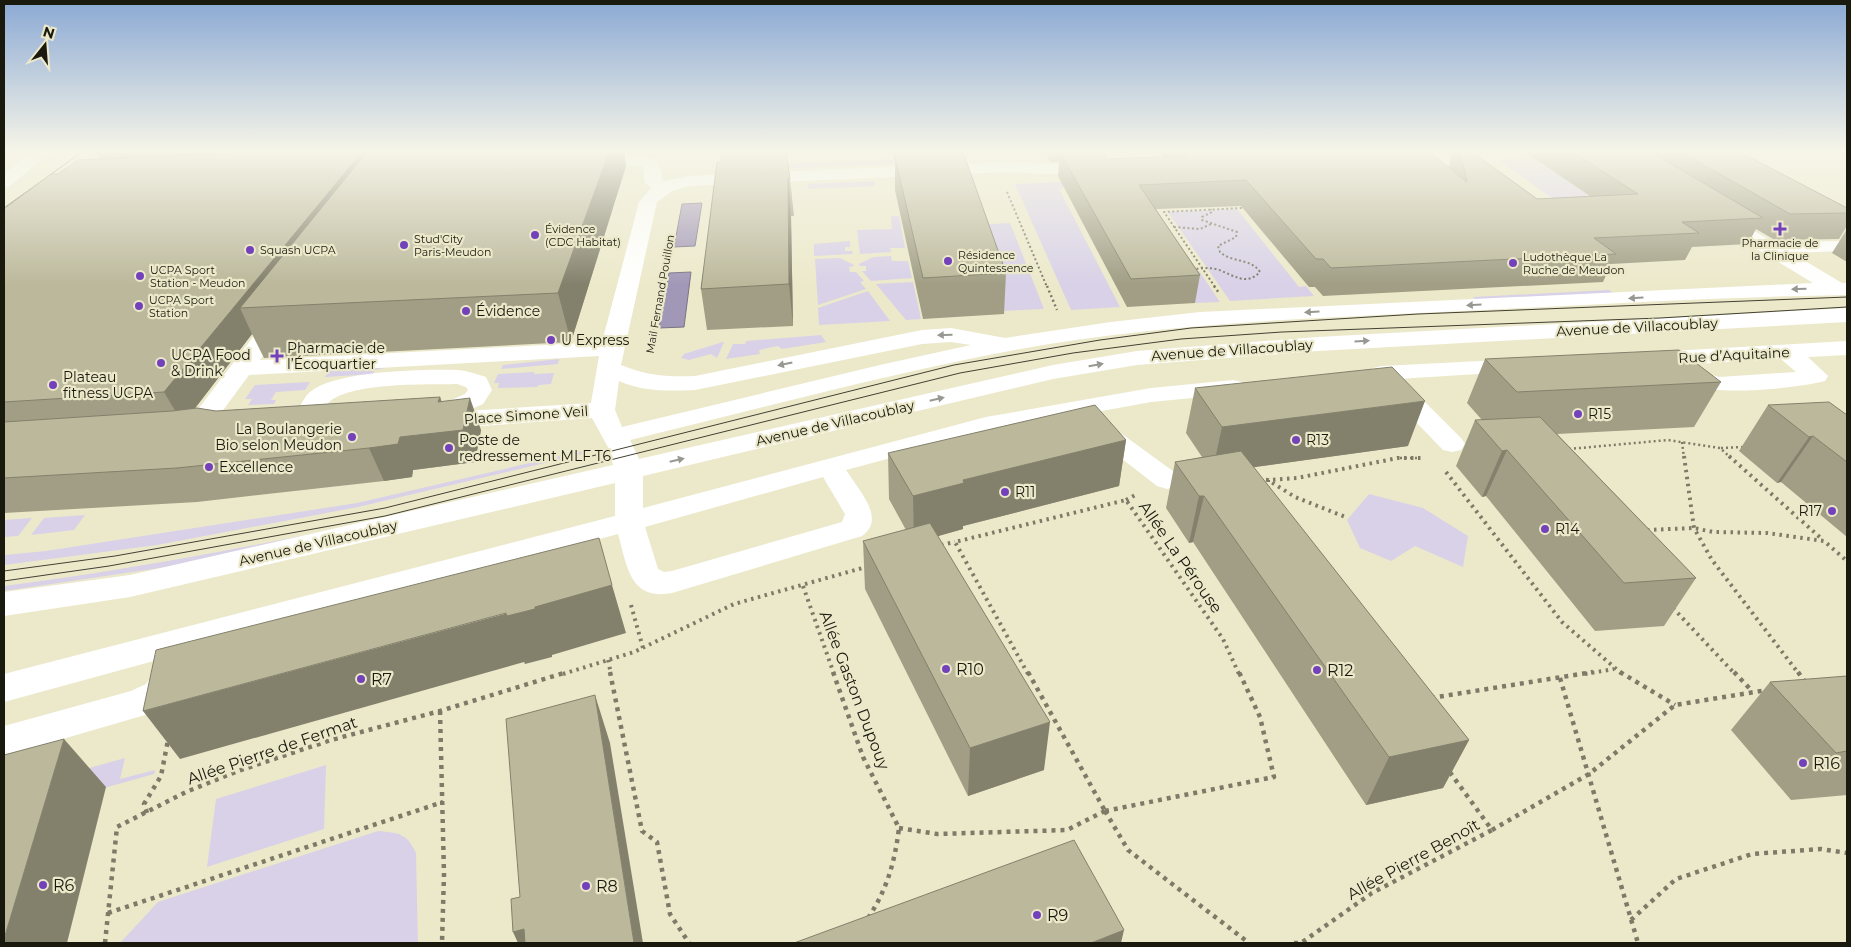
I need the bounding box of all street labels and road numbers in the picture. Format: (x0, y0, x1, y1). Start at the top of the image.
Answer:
street label: Mail Fernand Pouillon (643, 233, 677, 355)
street label: Avenue de Villacoublay (1556, 314, 1719, 340)
street label: Avenue de Villacoublay (1151, 335, 1314, 365)
street label: Rue d’Aquitaine (1678, 343, 1790, 367)
street label: Avenue de Villacoublay (754, 396, 916, 450)
street label: Place Simone Veil (463, 402, 589, 428)
street label: Allée La Pérouse (1135, 498, 1226, 617)
street label: Avenue de Villacoublay (237, 516, 399, 570)
street label: Allée Gaston Dupouy (815, 608, 894, 773)
street label: Allée Pierre de Fermat (185, 712, 360, 789)
street label: Allée Pierre Benoît (1344, 815, 1483, 904)

